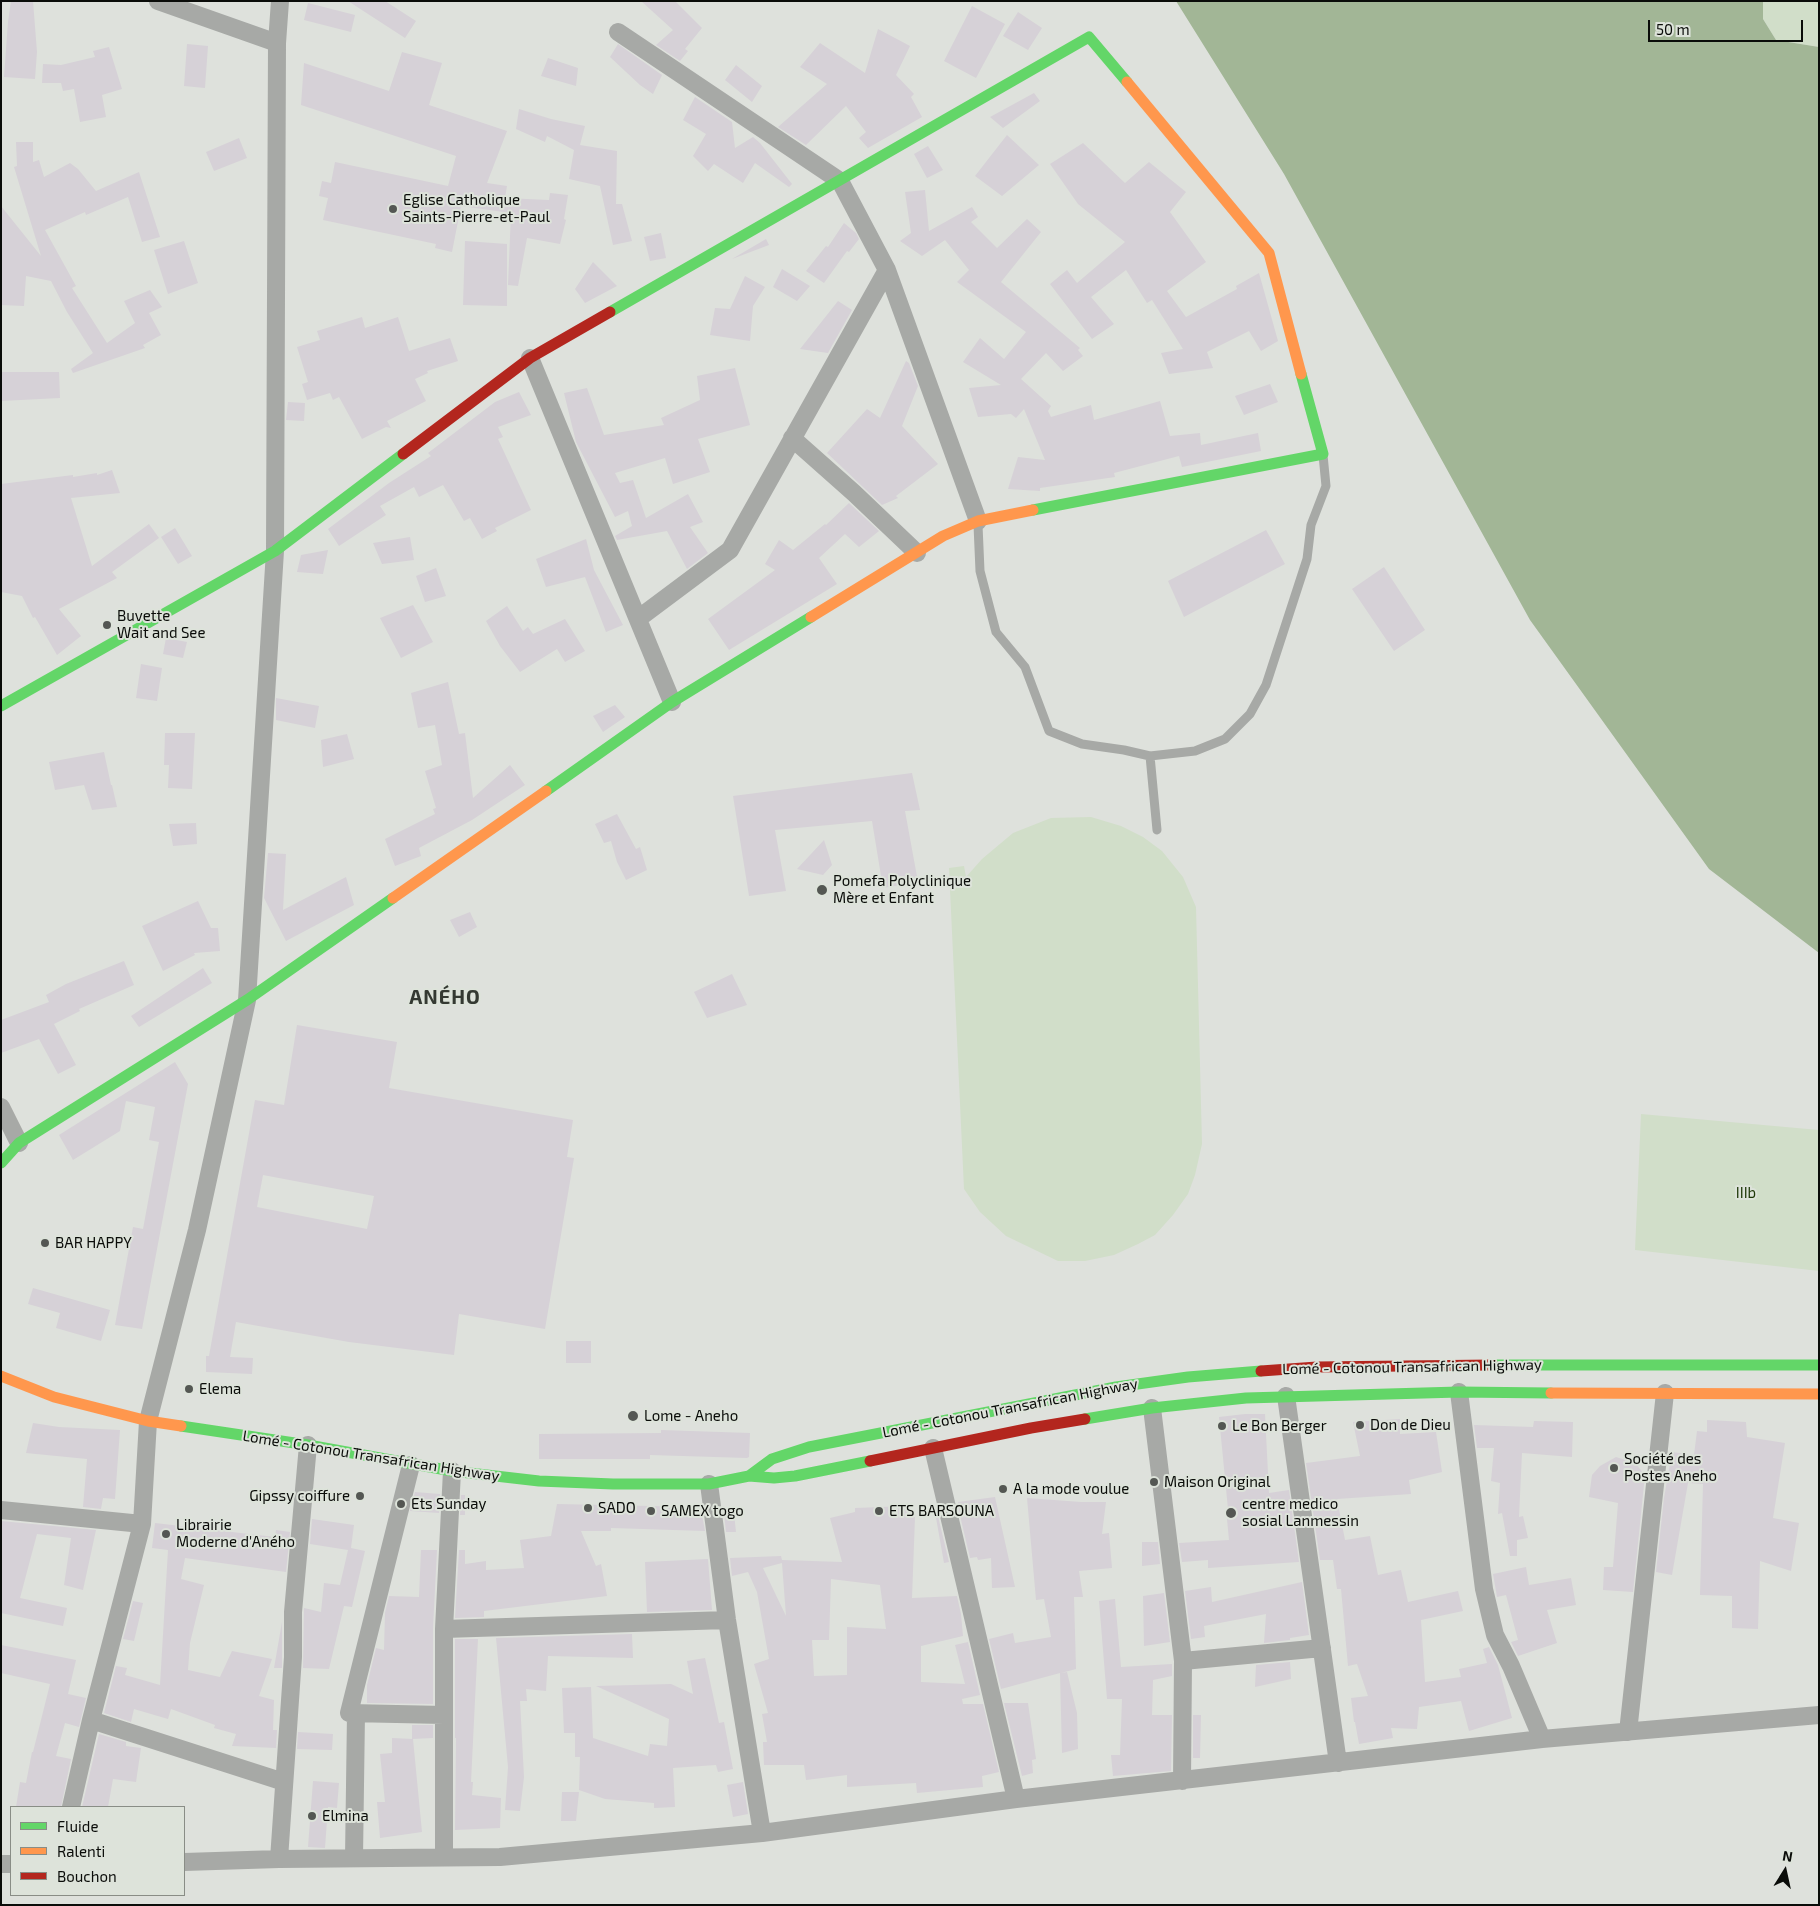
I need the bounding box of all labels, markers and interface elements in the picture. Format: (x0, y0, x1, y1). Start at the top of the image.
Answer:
scale bar (1650, 10, 1805, 42)
text: 50 m (1656, 20, 1690, 38)
place label: Eglise Catholique Saints-Pierre-et-Paul (403, 191, 550, 226)
marker: Eglise Catholique Saints-Pierre-et-Paul (387, 203, 399, 215)
place label: Buvette Wait and See (117, 607, 205, 642)
marker: Buvette Wait and See (101, 619, 113, 631)
place label: Pomefa Polyclinique Mère et Enfant (833, 872, 971, 907)
marker: Pomefa Polyclinique Mère et Enfant (815, 883, 829, 897)
district label: ANÉHO (409, 985, 481, 1009)
park label: IIIb (1736, 1184, 1756, 1202)
place label: BAR HAPPY (55, 1234, 132, 1252)
marker: BAR HAPPY (39, 1237, 51, 1249)
street label: Lomé - Cotonou Transafrican Highway (1282, 1356, 1542, 1378)
street label: Lomé - Cotonou Transafrican Highway (881, 1374, 1139, 1442)
place label: Elema (199, 1380, 241, 1398)
marker: Elema (183, 1383, 195, 1395)
place label: Lome - Aneho (644, 1407, 738, 1425)
marker: Lome - Aneho (626, 1409, 640, 1423)
place label: Don de Dieu (1370, 1416, 1451, 1434)
place label: Le Bon Berger (1232, 1417, 1327, 1435)
marker: Don de Dieu (1354, 1419, 1366, 1431)
marker: Le Bon Berger (1216, 1420, 1228, 1432)
street label: Lomé - Cotonou Transafrican Highway (241, 1427, 501, 1485)
place label: Société des Postes Aneho (1624, 1450, 1717, 1485)
marker: Société des Postes Aneho (1608, 1462, 1620, 1474)
place label: Maison Original (1164, 1473, 1271, 1491)
marker: Maison Original (1148, 1476, 1160, 1488)
place label: A la mode voulue (1013, 1480, 1129, 1498)
marker: A la mode voulue (997, 1483, 1009, 1495)
place label: Gipssy coiffure (249, 1487, 350, 1505)
marker: Gipssy coiffure (354, 1490, 366, 1502)
place label: Ets Sunday (411, 1495, 487, 1513)
place label: centre medico sosial Lanmessin (1242, 1495, 1359, 1530)
marker: Ets Sunday (395, 1498, 407, 1510)
place label: SADO (598, 1499, 636, 1517)
marker: SADO (582, 1502, 594, 1514)
place label: SAMEX togo (661, 1502, 744, 1520)
place label: ETS BARSOUNA (889, 1502, 994, 1520)
marker: SAMEX togo (645, 1505, 657, 1517)
marker: ETS BARSOUNA (873, 1505, 885, 1517)
marker: centre medico sosial Lanmessin (1224, 1506, 1238, 1520)
place label: Librairie Moderne d'Aného (176, 1516, 295, 1551)
marker: Librairie Moderne d'Aného (160, 1528, 172, 1540)
legend (10, 1806, 185, 1896)
place label: Elmina (322, 1807, 369, 1825)
marker: Elmina (306, 1810, 318, 1822)
text: Fluide (57, 1817, 98, 1835)
text: Ralenti (57, 1842, 105, 1860)
north arrow (1760, 1846, 1810, 1896)
text: N (1781, 1846, 1794, 1865)
text: Bouchon (57, 1867, 117, 1885)

